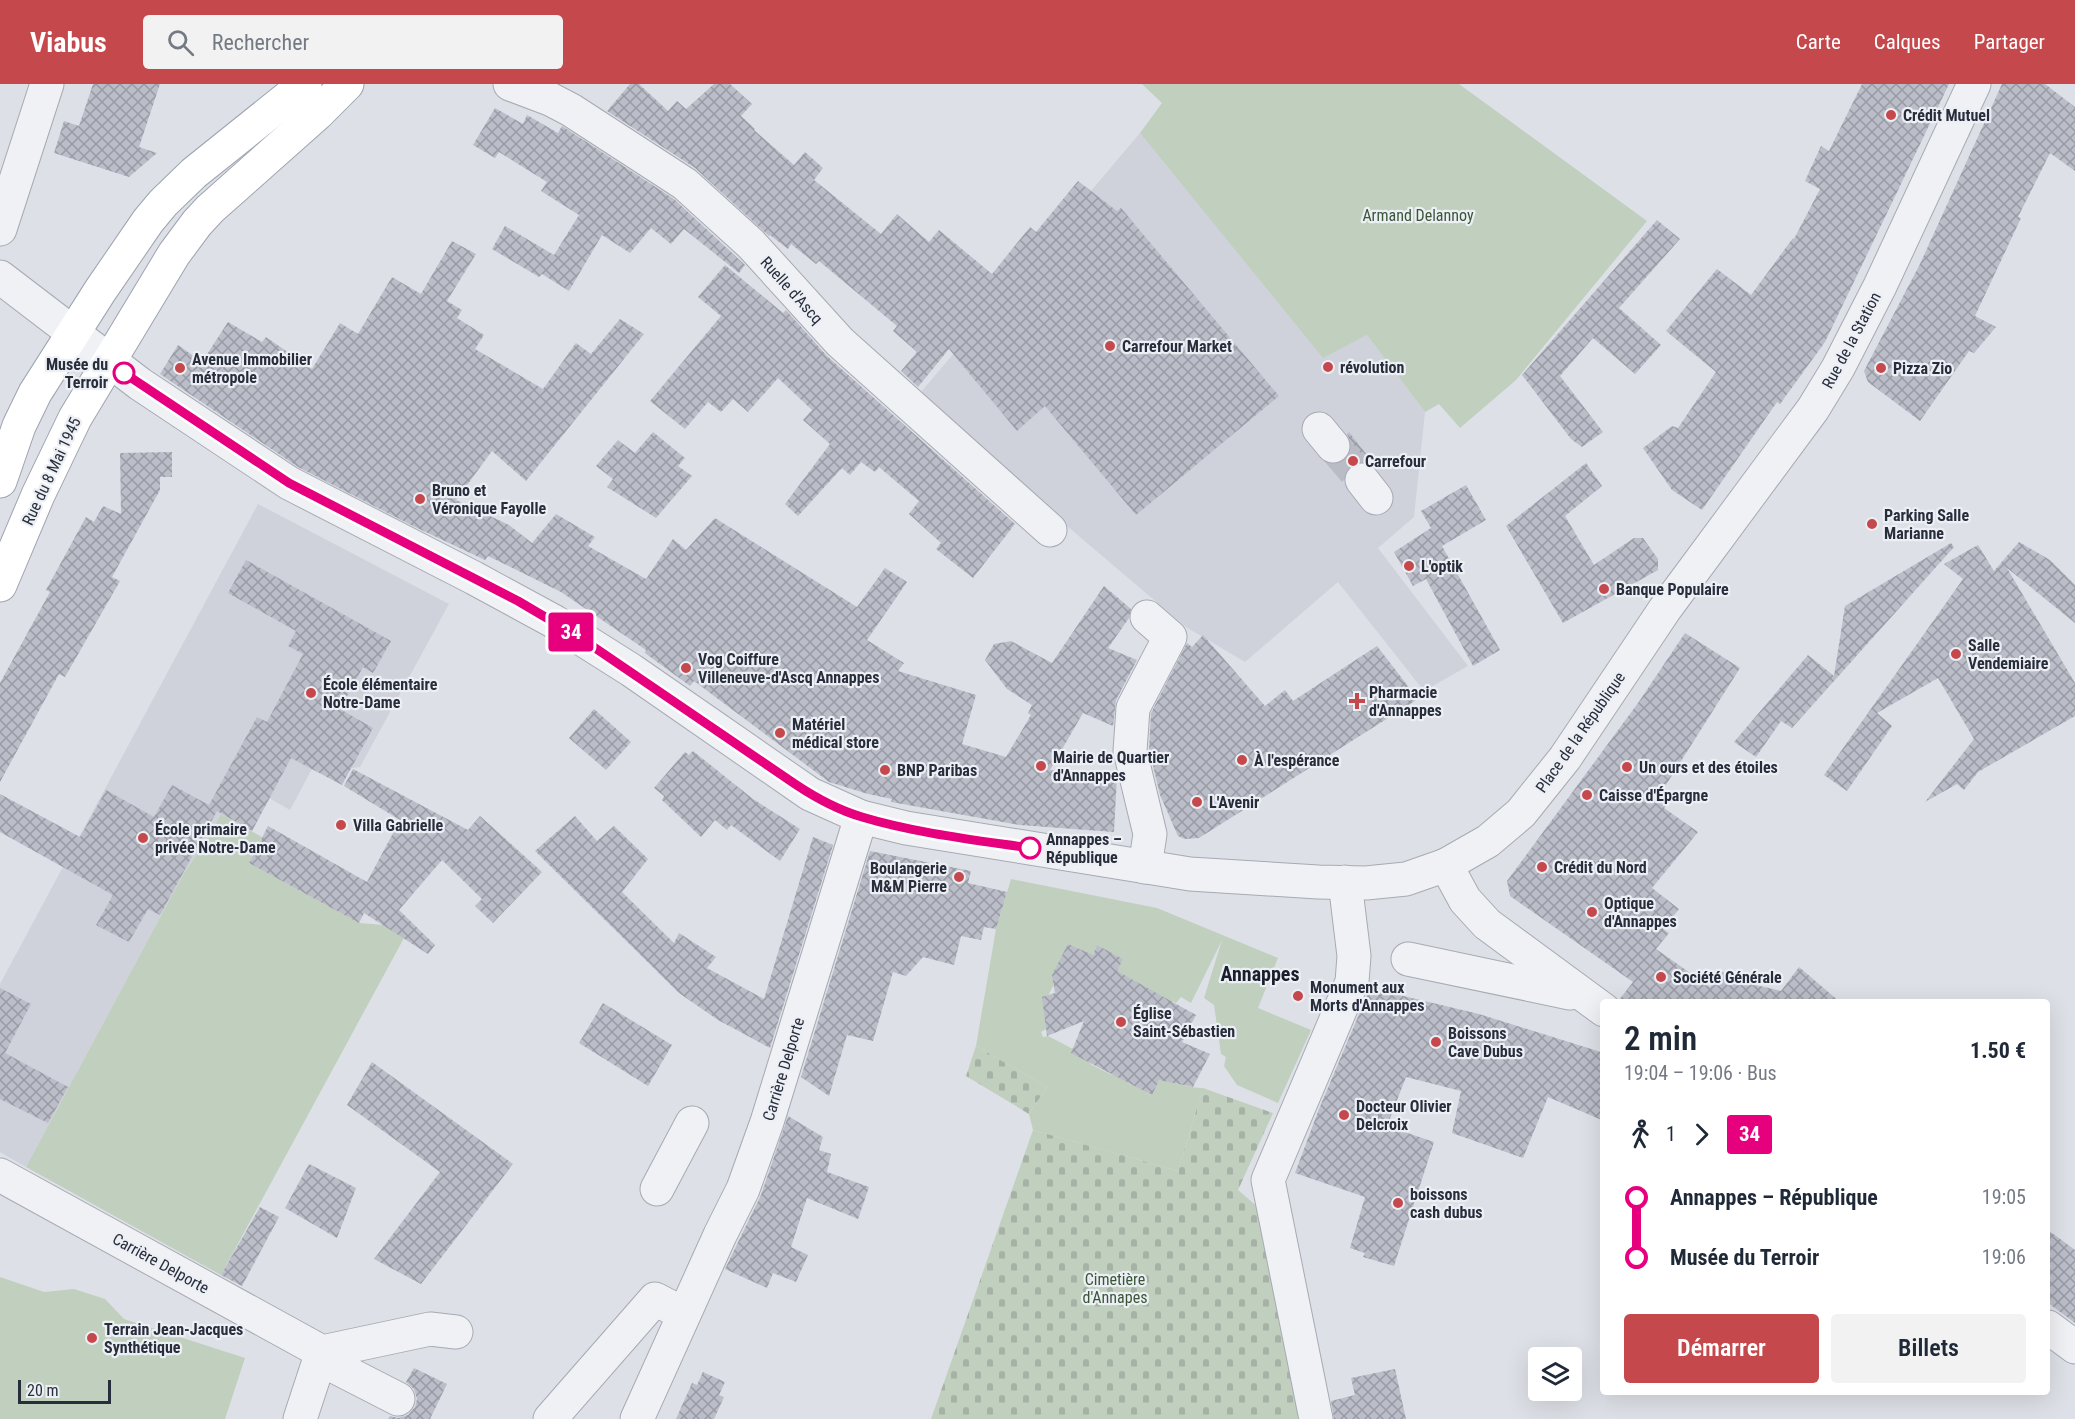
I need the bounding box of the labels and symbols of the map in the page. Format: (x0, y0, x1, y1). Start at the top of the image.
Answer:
place label: Crédit Mutuel (1903, 106, 1990, 125)
marker: Crédit Mutuel (1884, 108, 1898, 122)
park label: Armand Delannoy (1362, 206, 1474, 225)
street label: Ruelle d'Ascq (756, 253, 827, 328)
street label: Rue de la Station (1818, 289, 1885, 392)
place label: Carrefour Market (1122, 337, 1232, 356)
marker: Carrefour Market (1103, 339, 1117, 353)
place label: Avenue Immobilier métropole (192, 350, 312, 387)
place label: Musée du Terroir (46, 355, 108, 392)
place label: révolution (1340, 358, 1405, 377)
place label: Pizza Zio (1893, 359, 1952, 378)
marker: révolution (1321, 360, 1335, 374)
marker: Avenue Immobilier métropole (173, 361, 187, 375)
marker: Pizza Zio (1874, 361, 1888, 375)
marker: Musée du Terroir (113, 362, 135, 384)
street label: Rue du 8 Mai 1945 (18, 414, 85, 528)
place label: Carrefour (1365, 452, 1426, 471)
marker: Carrefour (1346, 454, 1360, 468)
place label: Bruno et Véronique Fayolle (432, 481, 546, 518)
marker: Bruno et Véronique Fayolle (413, 492, 427, 506)
place label: Parking Salle Marianne (1884, 506, 1969, 543)
marker: Parking Salle Marianne (1865, 517, 1879, 531)
place label: L'optik (1421, 557, 1463, 576)
marker: L'optik (1402, 559, 1416, 573)
place label: Banque Populaire (1616, 580, 1729, 599)
marker: Banque Populaire (1597, 582, 1611, 596)
line badge: 34 (544, 612, 598, 652)
place label: Salle Vendemiaire (1968, 636, 2049, 673)
marker: Salle Vendemiaire (1949, 647, 1963, 661)
place label: Vog Coiffure Villeneuve-d'Ascq Annappes (698, 650, 880, 687)
marker: Vog Coiffure Villeneuve-d'Ascq Annappes (679, 661, 693, 675)
street label: Place de la République (1532, 668, 1629, 796)
place label: École élémentaire Notre-Dame (323, 675, 438, 712)
place label: Pharmacie d'Annappes (1369, 683, 1442, 720)
marker: École élémentaire Notre-Dame (304, 686, 318, 700)
marker: Pharmacie d'Annappes (1350, 694, 1364, 708)
place label: Matériel médical store (792, 715, 879, 752)
marker: Matériel médical store (773, 726, 787, 740)
place label: Mairie de Quartier d'Annappes (1053, 748, 1169, 785)
place label: À l'espérance (1254, 751, 1340, 770)
marker: À l'espérance (1235, 753, 1249, 767)
place label: Un ours et des étoiles (1639, 758, 1778, 777)
marker: Mairie de Quartier d'Annappes (1034, 759, 1048, 773)
marker: Un ours et des étoiles (1620, 760, 1634, 774)
place label: BNP Paribas (897, 761, 977, 780)
marker: BNP Paribas (878, 763, 892, 777)
place label: Caisse d'Épargne (1599, 786, 1708, 805)
marker: Caisse d'Épargne (1580, 788, 1594, 802)
place label: L'Avenir (1209, 793, 1259, 812)
marker: L'Avenir (1190, 795, 1204, 809)
place label: Villa Gabrielle (353, 816, 443, 835)
marker: Villa Gabrielle (334, 818, 348, 832)
place label: École primaire privée Notre-Dame (155, 820, 276, 857)
place label: Annappes – République (1046, 830, 1122, 867)
marker: École primaire privée Notre-Dame (136, 831, 150, 845)
marker: Annappes – République (1019, 837, 1041, 859)
place label: Crédit du Nord (1554, 858, 1647, 877)
place label: Boulangerie M&M Pierre (870, 859, 947, 896)
marker: Crédit du Nord (1535, 860, 1549, 874)
marker: Boulangerie M&M Pierre (952, 870, 966, 884)
place label: Optique d'Annappes (1604, 894, 1677, 931)
marker: Optique d'Annappes (1585, 905, 1599, 919)
district label: Annappes (1220, 962, 1300, 986)
place label: Société Générale (1673, 968, 1782, 987)
marker: Société Générale (1654, 970, 1668, 984)
place label: Monument aux Morts d'Annappes (1310, 978, 1424, 1015)
marker: Monument aux Morts d'Annappes (1291, 989, 1305, 1003)
place label: Église Saint-Sébastien (1133, 1004, 1235, 1041)
street label: Carrière Delporte (759, 1015, 808, 1123)
marker: Église Saint-Sébastien (1114, 1015, 1128, 1029)
place label: Boissons Cave Dubus (1448, 1024, 1523, 1061)
marker: Boissons Cave Dubus (1429, 1035, 1443, 1049)
place label: Docteur Olivier Delcroix (1356, 1097, 1452, 1134)
marker: Docteur Olivier Delcroix (1337, 1108, 1351, 1122)
place label: boissons cash dubus (1410, 1185, 1483, 1222)
marker: boissons cash dubus (1391, 1196, 1405, 1210)
street label: Carrière Delporte (109, 1229, 212, 1298)
park label: Cimetière d'Annapes (1083, 1270, 1147, 1307)
place label: Terrain Jean-Jacques Synthétique (104, 1320, 243, 1357)
marker: Terrain Jean-Jacques Synthétique (85, 1331, 99, 1345)
scale bar (18, 1377, 111, 1404)

